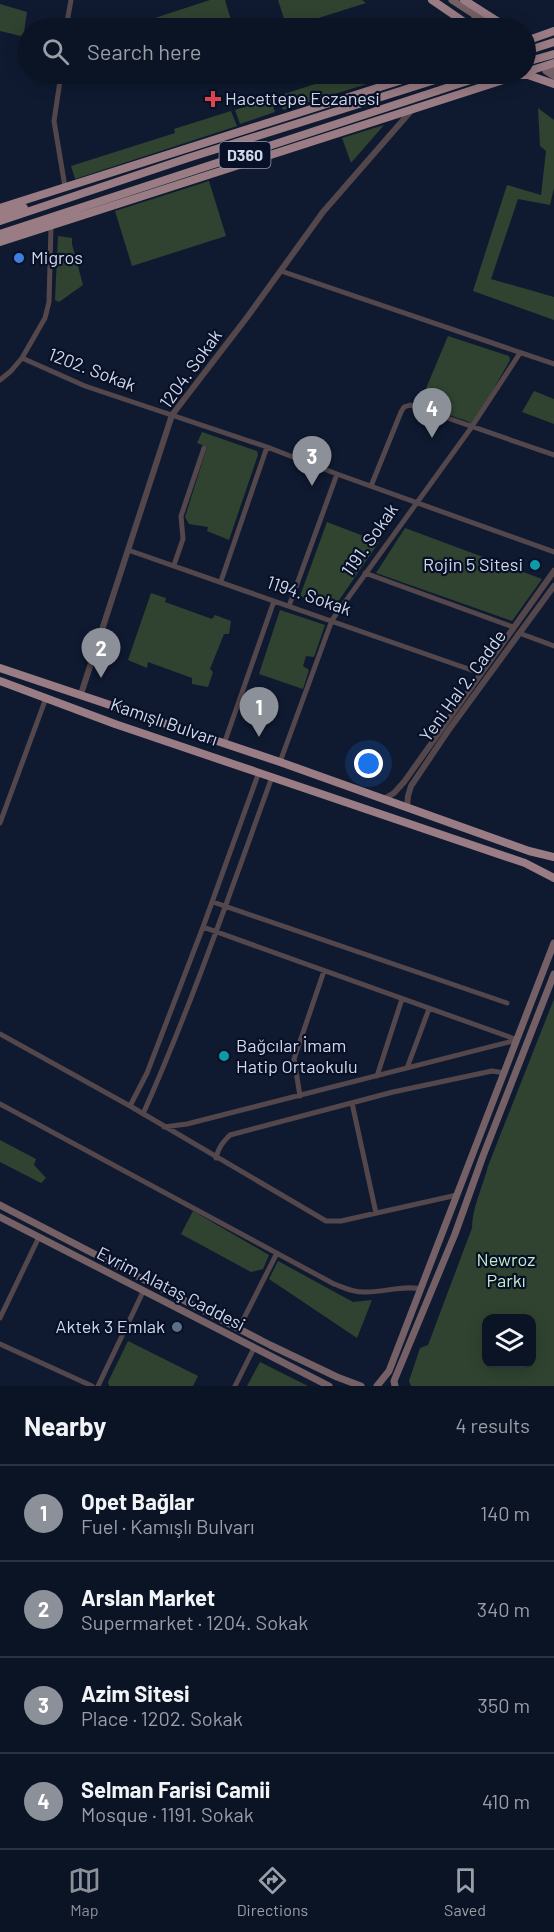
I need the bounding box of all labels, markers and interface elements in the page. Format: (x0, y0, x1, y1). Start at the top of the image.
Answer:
search box (18, 18, 536, 84)
icon: search (39, 35, 72, 68)
text: Search here (87, 38, 201, 64)
place label: Hacettepe Eczanesi (225, 87, 380, 109)
marker: Hacettepe Eczanesi (206, 92, 220, 106)
road number: D360 (220, 142, 270, 168)
place label: Migros (31, 246, 83, 268)
marker: Migros (12, 251, 26, 265)
street label: 1204. Sokak (154, 325, 226, 412)
street label: 1202. Sokak (46, 342, 139, 396)
pin: 4 (412, 388, 452, 438)
pin: 3 (292, 436, 332, 486)
street label: 1191. Sokak (336, 499, 402, 580)
place label: Rojin 5 Sitesi (423, 553, 523, 575)
marker: Rojin 5 Sitesi (528, 558, 542, 572)
street label: 1194. Sokak (264, 570, 354, 620)
street label: Yeni Hal 2. Cadde (414, 625, 510, 746)
pin: 2 (82, 628, 120, 678)
pin: 1 (240, 688, 278, 737)
street label: Kamışlı Bulvarı (108, 692, 221, 750)
your location (354, 749, 383, 778)
place label: Bağcılar İmam Hatip Ortaokulu (236, 1034, 358, 1077)
marker: Bağcılar İmam Hatip Ortaokulu (217, 1049, 231, 1063)
street label: Evrim Alataş Caddesi (94, 1241, 249, 1335)
park label: Newroz Parkı (477, 1248, 535, 1291)
map controls (482, 1314, 536, 1368)
button: layers (482, 1314, 536, 1368)
place label: Aktek 3 Emlak (56, 1315, 165, 1337)
marker: Aktek 3 Emlak (170, 1320, 184, 1334)
text: Nearby (24, 1410, 106, 1441)
text: 4 results (455, 1413, 530, 1437)
text: Opet Bağlar (81, 1488, 194, 1514)
text: 1 (40, 1501, 47, 1525)
text: 140 m (480, 1501, 530, 1525)
text: Fuel · Kamışlı Bulvarı (81, 1514, 255, 1538)
text: Arslan Market (81, 1584, 215, 1610)
text: 2 (38, 1597, 49, 1621)
text: 340 m (477, 1597, 530, 1621)
text: Supermarket · 1204. Sokak (81, 1610, 308, 1634)
text: Azim Sitesi (81, 1680, 190, 1706)
text: 3 (38, 1693, 49, 1717)
text: 350 m (478, 1693, 530, 1717)
text: Place · 1202. Sokak (81, 1706, 243, 1730)
text: Selman Farisi Camii (81, 1776, 270, 1802)
text: 4 (37, 1789, 50, 1813)
text: 410 m (482, 1789, 530, 1813)
text: Mosque · 1191. Sokak (81, 1802, 254, 1826)
tab: Map (68, 1864, 101, 1919)
tab: Directions (237, 1864, 308, 1919)
tab: Saved (444, 1864, 486, 1919)

